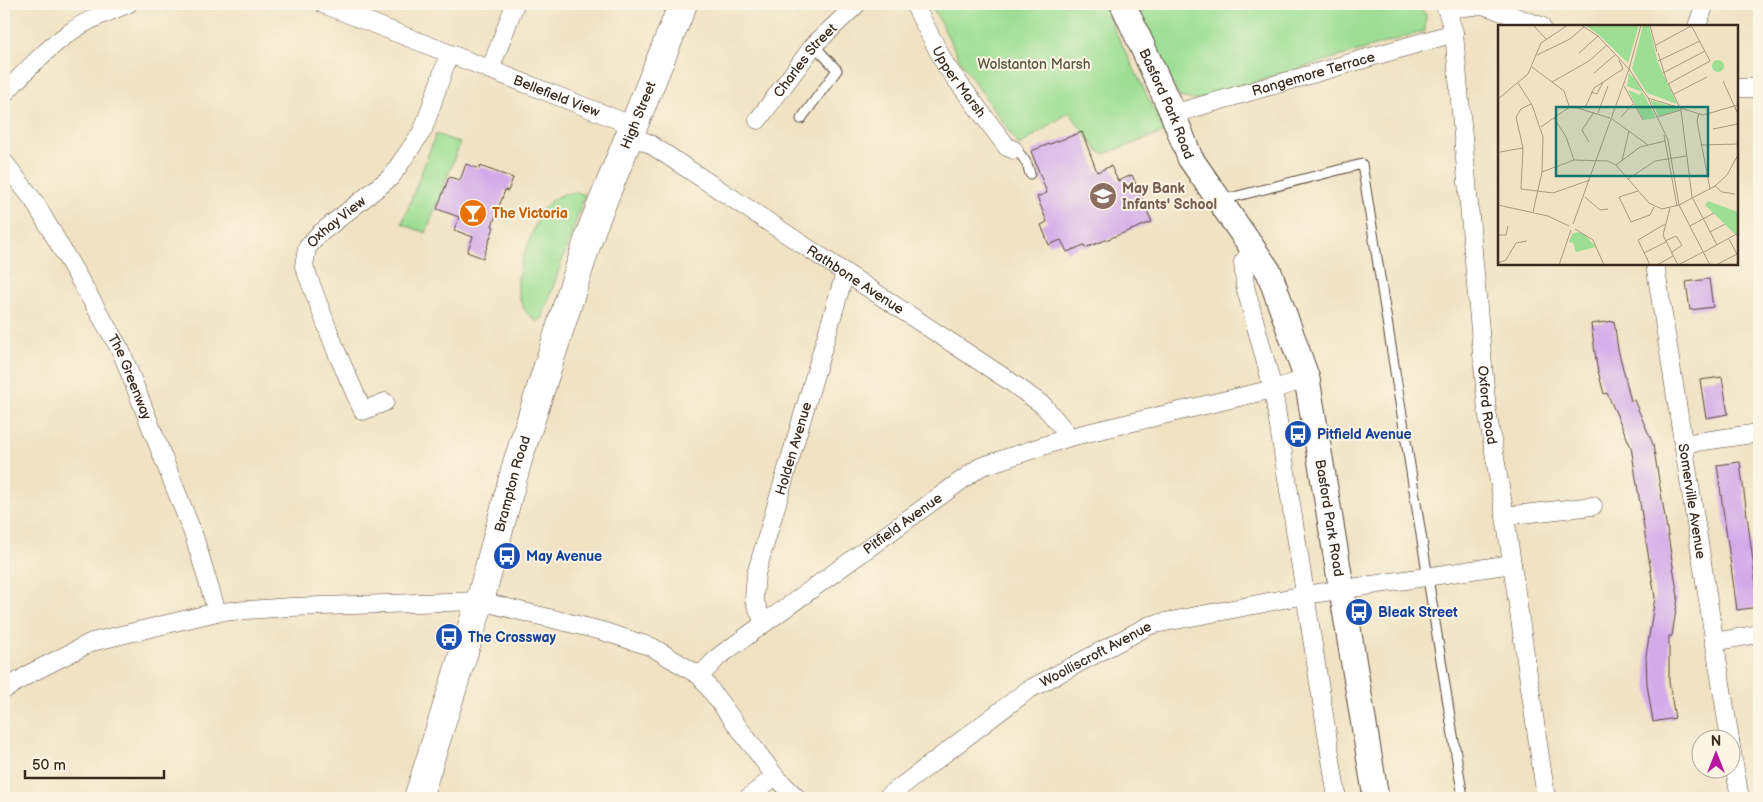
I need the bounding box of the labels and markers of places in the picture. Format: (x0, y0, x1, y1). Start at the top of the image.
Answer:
place label: May Bank Infants' School (1122, 180, 1217, 213)
school or university icon: May Bank Infants' School (1088, 181, 1118, 211)
bar icon: The Victoria (458, 198, 488, 228)
place label: The Victoria (492, 205, 568, 222)
bus stop icon: Pitfield Avenue (1283, 419, 1313, 449)
place label: Pitfield Avenue (1317, 426, 1412, 443)
bus stop icon: May Avenue (492, 541, 522, 571)
place label: May Avenue (526, 548, 602, 565)
bus stop icon: Bleak Street (1344, 597, 1374, 627)
place label: Bleak Street (1378, 604, 1458, 621)
bus stop icon: The Crossway (434, 622, 464, 652)
place label: The Crossway (468, 629, 556, 646)

